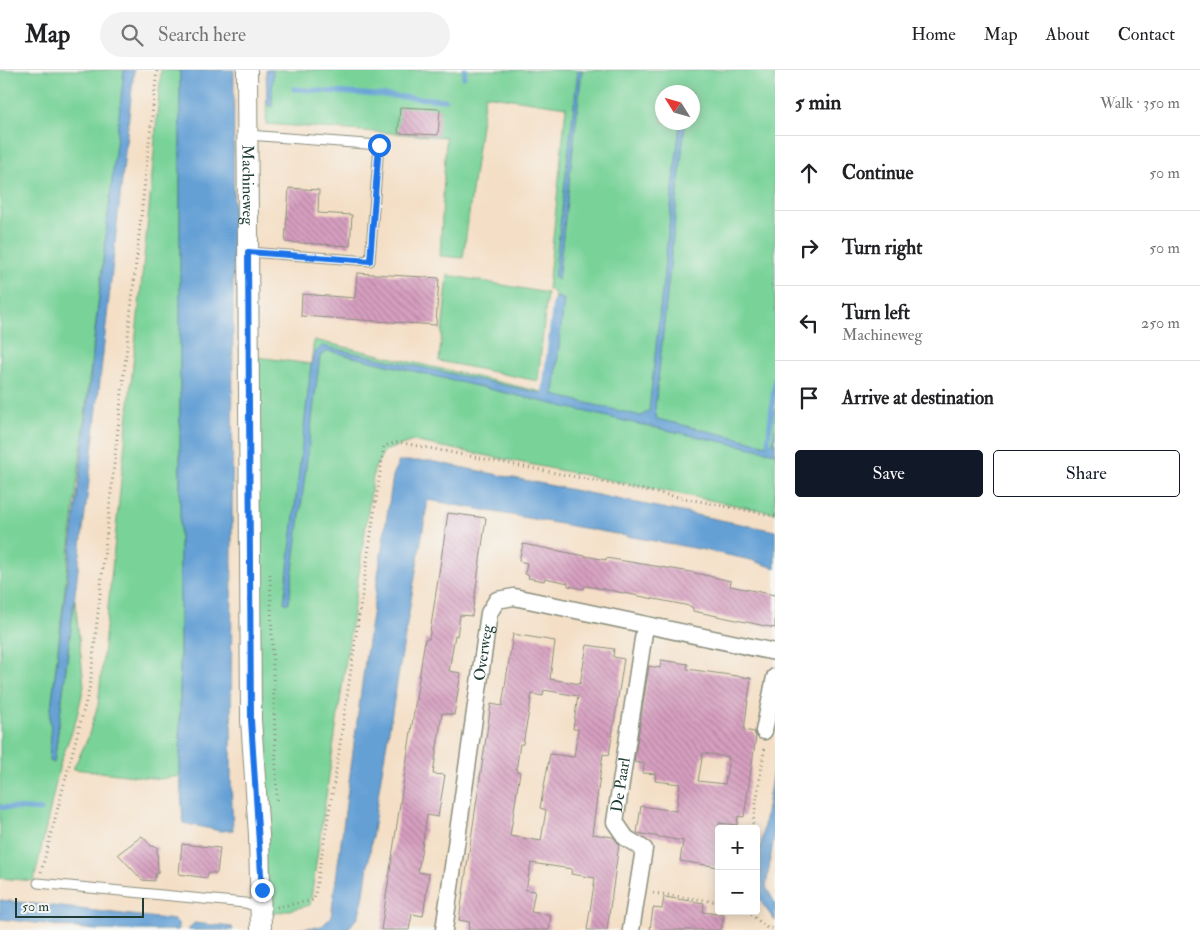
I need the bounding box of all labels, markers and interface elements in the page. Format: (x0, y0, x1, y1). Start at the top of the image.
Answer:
search box (100, 12, 450, 57)
text: Map (25, 19, 70, 50)
icon: search (118, 21, 146, 49)
text: Search here (158, 23, 246, 47)
text: Home (911, 23, 956, 46)
text: Map (984, 23, 1018, 46)
text: About (1046, 23, 1090, 46)
text: Contact (1118, 23, 1175, 46)
north arrow (655, 85, 700, 130)
text: 5 min (795, 89, 841, 116)
text: Walk · 350 m (1100, 93, 1180, 113)
route start (368, 134, 391, 157)
street label: Machineweg (237, 145, 258, 226)
icon: ahead (795, 159, 823, 187)
text: Continue (842, 161, 913, 185)
text: 50 m (1149, 163, 1180, 183)
icon: right (795, 234, 823, 262)
text: Turn right (842, 236, 922, 260)
text: 50 m (1149, 238, 1180, 258)
text: Turn left (842, 301, 910, 325)
icon: left (795, 309, 823, 337)
text: 250 m (1141, 313, 1180, 333)
text: Machineweg (842, 325, 922, 345)
icon: arrive (795, 384, 823, 412)
text: Arrive at destination (842, 386, 994, 410)
button: Save (795, 450, 983, 497)
button: Share (993, 450, 1180, 497)
street label: Overweg (469, 622, 497, 682)
street label: De Paarl (607, 756, 635, 814)
map controls (715, 825, 760, 915)
button: + (715, 825, 760, 870)
button: − (715, 870, 760, 915)
route end (251, 879, 274, 902)
scale bar (15, 895, 144, 918)
text: 50 m (22, 898, 49, 915)

